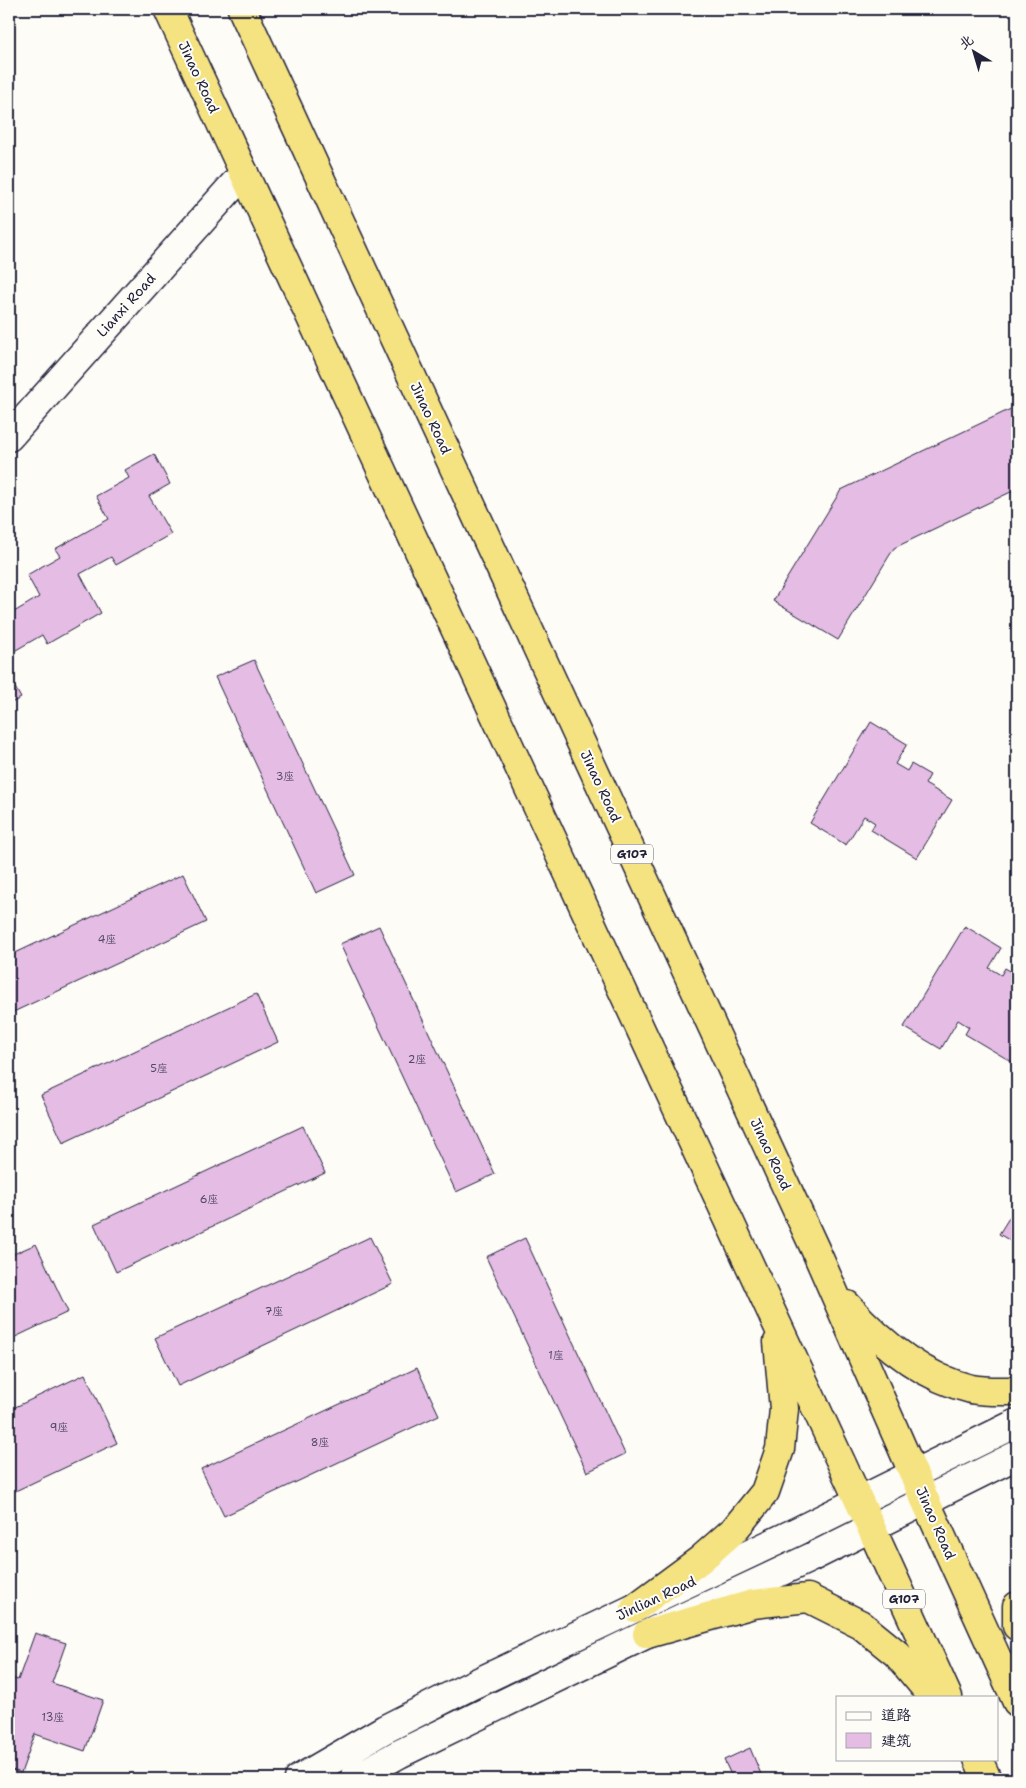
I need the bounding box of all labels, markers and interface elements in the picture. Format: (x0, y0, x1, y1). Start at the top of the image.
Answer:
north arrow (948, 28, 998, 78)
text: 北 (955, 30, 977, 53)
street label: Jinao Road (174, 38, 224, 116)
street label: Lianxi Road (93, 269, 159, 341)
street label: Jinao Road (406, 379, 456, 457)
street label: Jinao Road (576, 747, 626, 825)
house number: 3座 (276, 769, 294, 784)
road number: G107 (611, 844, 653, 864)
house number: 4座 (98, 932, 116, 947)
house number: 2座 (408, 1052, 426, 1067)
house number: 5座 (150, 1061, 168, 1076)
street label: Jinao Road (746, 1115, 796, 1193)
house number: 6座 (200, 1192, 218, 1207)
house number: 7座 (265, 1304, 283, 1319)
house number: 1座 (548, 1348, 564, 1363)
house number: 9座 (50, 1420, 68, 1435)
house number: 8座 (311, 1435, 329, 1450)
street label: Jinao Road (912, 1484, 960, 1562)
street label: Jinlian Road (613, 1572, 699, 1624)
road number: G107 (883, 1590, 925, 1608)
legend (836, 1696, 998, 1760)
text: 道路 (881, 1705, 911, 1725)
house number: 13座 (42, 1710, 64, 1725)
text: 建筑 (881, 1731, 911, 1751)

